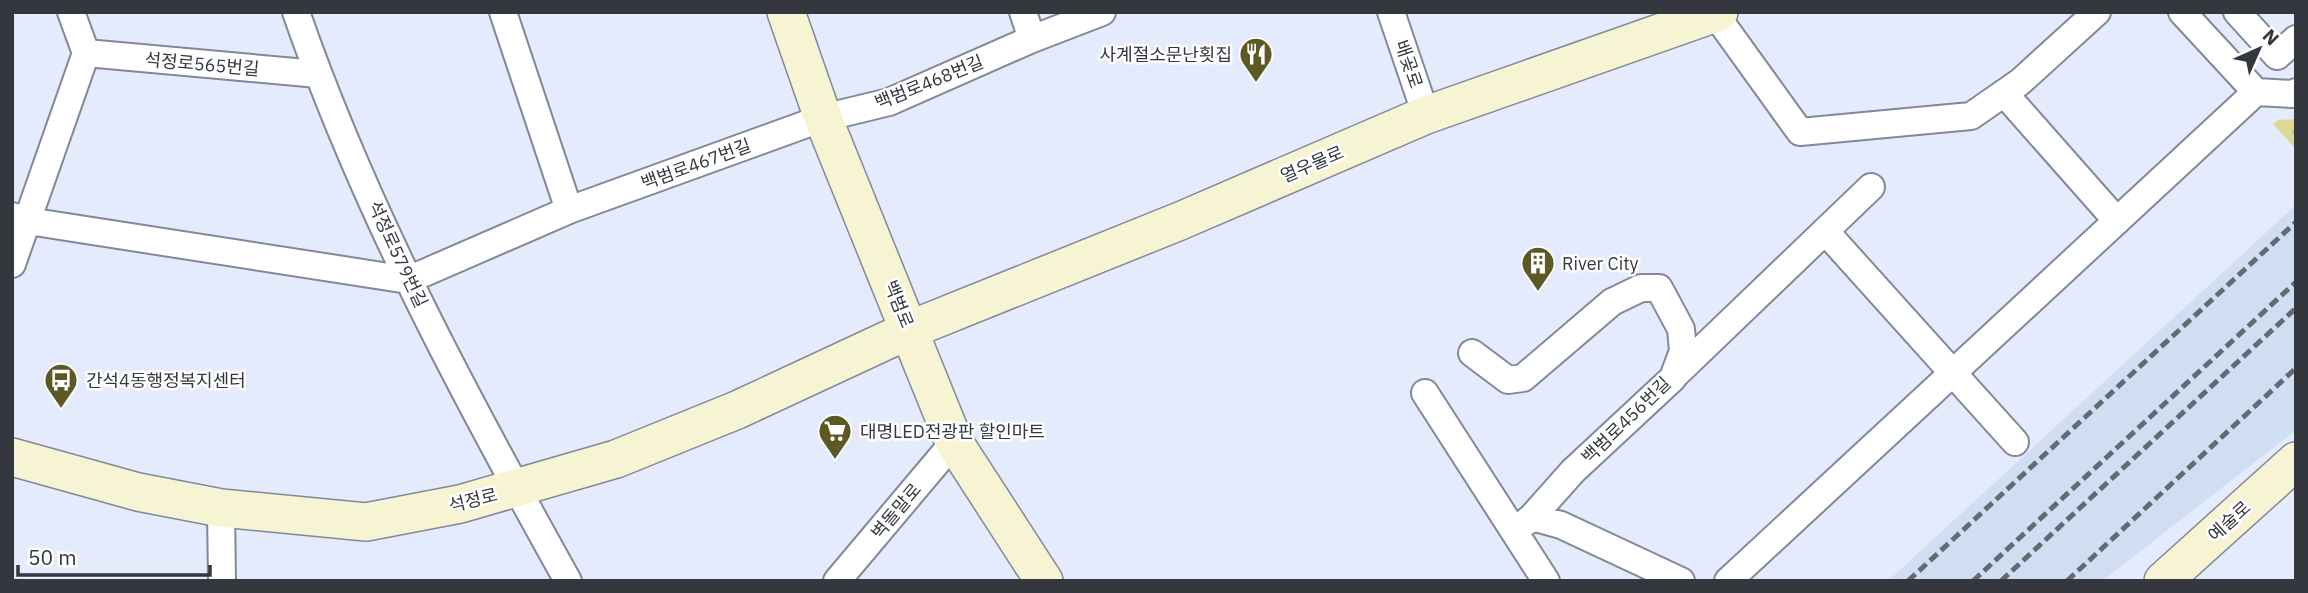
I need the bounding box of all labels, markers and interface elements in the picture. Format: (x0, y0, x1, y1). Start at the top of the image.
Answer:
north arrow (2224, 14, 2294, 84)
text: N (2258, 24, 2284, 50)
restaurant icon: 사계절소문난횟집 (1237, 35, 1275, 84)
street label: 배곶로 (1390, 37, 1428, 91)
place label: 사계절소문난횟집 (1100, 43, 1232, 66)
street label: 석정로565번길 (144, 48, 260, 80)
street label: 백범로468번길 (871, 50, 987, 114)
street label: 백범로467번길 (638, 133, 754, 195)
street label: 열우물로 (1277, 140, 1347, 188)
street label: 석정로579번길 (363, 197, 433, 311)
building icon: River City (1519, 244, 1557, 293)
place label: River City (1562, 252, 1638, 275)
street label: 백범로 (879, 277, 919, 331)
bus stop icon: 간석4동행정복지센터 (42, 361, 80, 410)
place label: 간석4동행정복지센터 (86, 369, 246, 392)
street label: 백범로456번길 (1577, 372, 1675, 468)
supermarket icon: 대명LED전광판 할인마트 (816, 412, 854, 461)
place label: 대명LED전광판 할인마트 (860, 420, 1045, 443)
street label: 벽돌말로 (866, 478, 926, 544)
street label: 석정로 (446, 483, 500, 517)
street label: 예술로 (2203, 496, 2255, 546)
scale bar (18, 534, 210, 578)
text: 50 m (28, 543, 77, 571)

